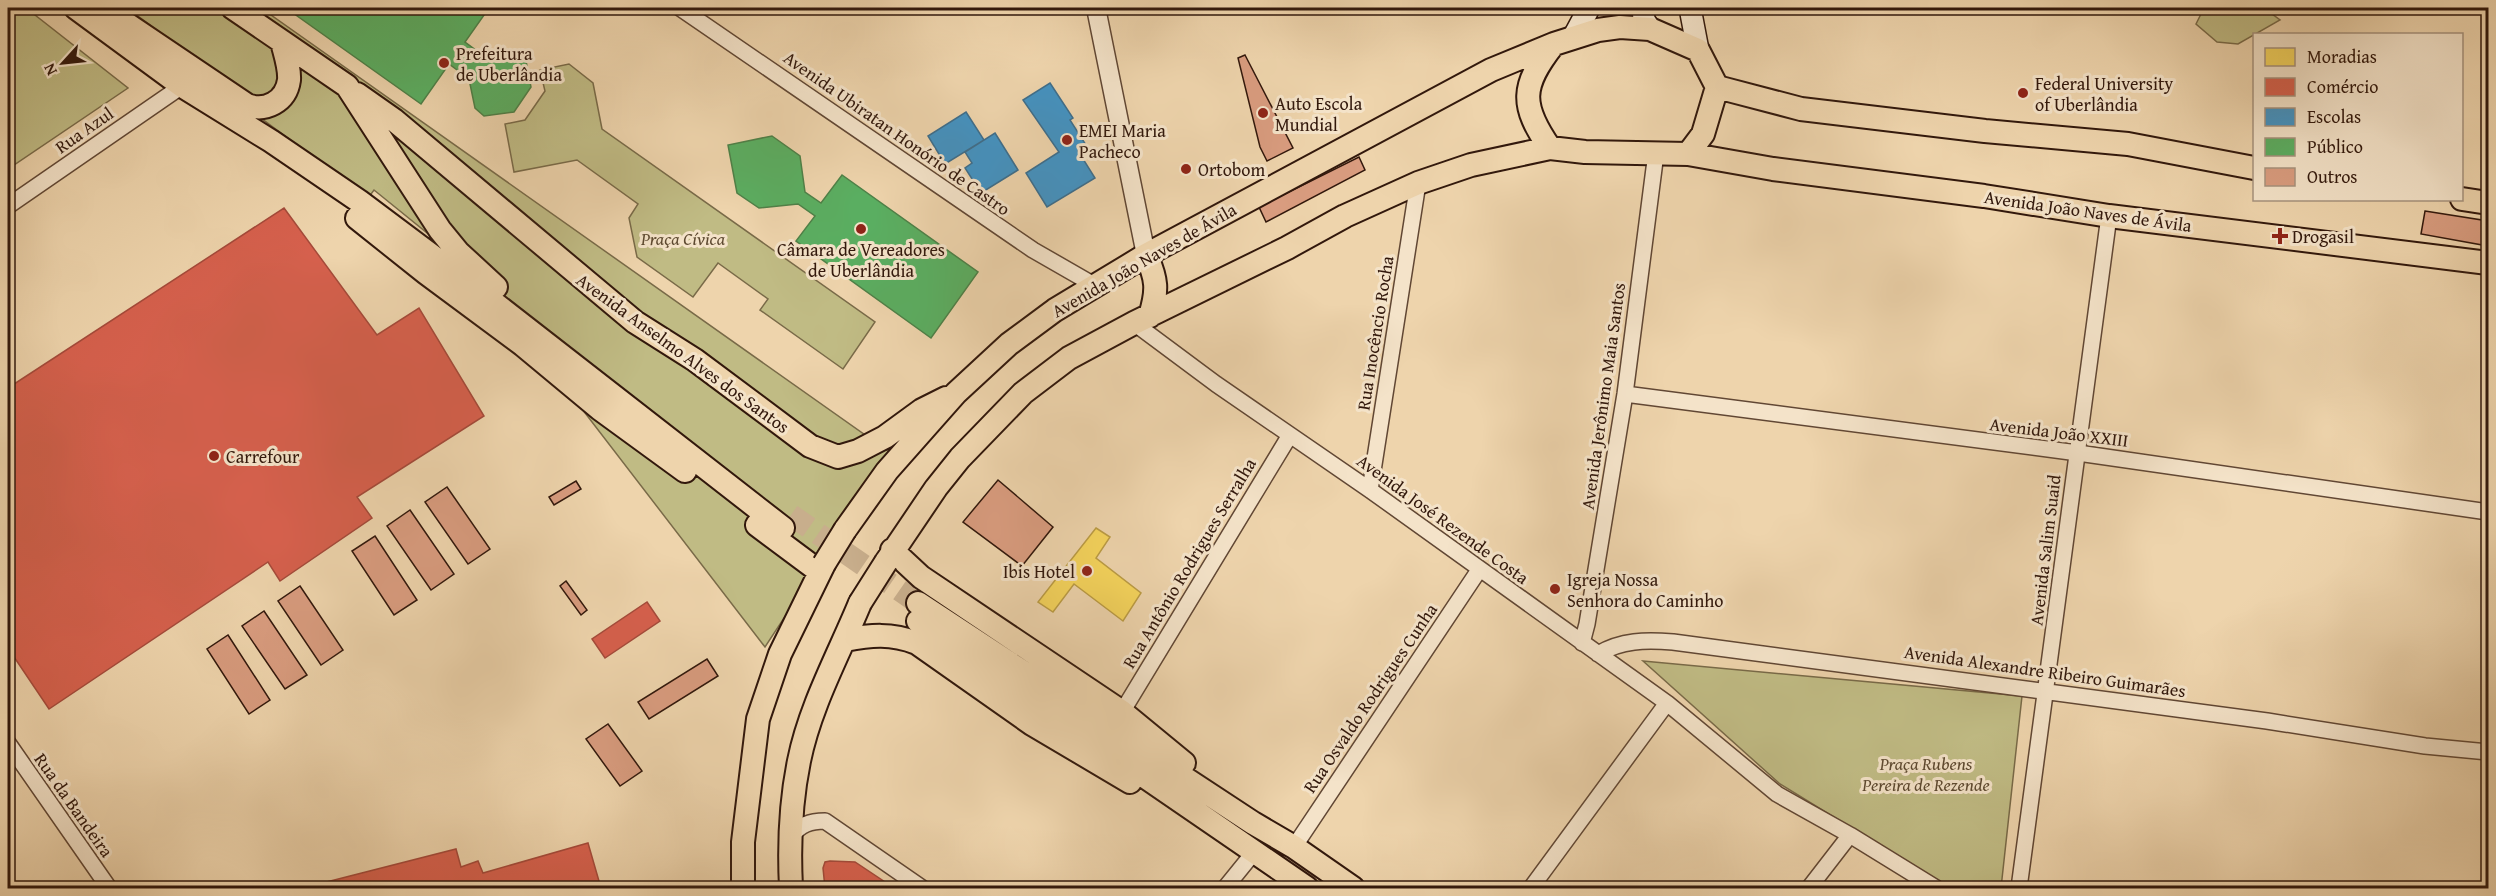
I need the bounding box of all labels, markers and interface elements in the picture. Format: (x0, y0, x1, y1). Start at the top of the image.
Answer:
north arrow (33, 33, 93, 93)
legend (2253, 33, 2463, 201)
place label: Prefeitura de Uberlândia (456, 40, 562, 88)
text: Moradias (2307, 43, 2377, 70)
street label: Avenida Ubiratan Honório de Castro (778, 44, 1016, 222)
marker: Prefeitura de Uberlândia (437, 56, 451, 70)
text: N (36, 59, 63, 80)
place label: Federal University of Uberlândia (2035, 70, 2173, 118)
text: Comércio (2307, 73, 2378, 100)
marker: Federal University of Uberlândia (2016, 86, 2030, 100)
place label: Auto Escola Mundial (1275, 90, 1363, 138)
street label: Rua Azul (49, 100, 119, 160)
text: Escolas (2307, 103, 2361, 130)
marker: Auto Escola Mundial (1256, 106, 1270, 120)
place label: EMEI Maria Pacheco (1079, 117, 1166, 165)
marker: EMEI Maria Pacheco (1060, 133, 1074, 147)
text: Público (2307, 133, 2363, 160)
place label: Ortobom (1198, 156, 1265, 183)
marker: Ortobom (1179, 162, 1193, 176)
text: Outros (2307, 163, 2358, 190)
street label: Avenida João Naves de Ávila (1982, 183, 2194, 239)
street label: Avenida João Naves de Ávila (1047, 196, 1242, 324)
marker: Câmara de Vereadores de Uberlândia (854, 222, 868, 236)
place label: Drogasil (2292, 223, 2354, 250)
park label: Praça Cívica (640, 225, 726, 252)
marker: Drogasil (2273, 229, 2287, 243)
place label: Câmara de Vereadores de Uberlândia (777, 236, 945, 284)
street label: Rua Inocêncio Rocha (1349, 253, 1401, 412)
street label: Avenida Anselmo Alves dos Santos (571, 266, 795, 440)
street label: Avenida Jerônimo Maia Santos (1574, 281, 1632, 511)
street label: Avenida João XXIII (1988, 410, 2130, 454)
place label: Carrefour (226, 443, 300, 470)
street label: Avenida José Rezende Costa (1351, 447, 1535, 591)
marker: Carrefour (207, 449, 221, 463)
street label: Rua Antônio Rodrigues Serralha (1115, 452, 1263, 673)
street label: Avenida Salim Suaid (2022, 473, 2068, 627)
place label: Ibis Hotel (1003, 558, 1075, 585)
marker: Ibis Hotel (1080, 564, 1094, 578)
place label: Igreja Nossa Senhora do Caminho (1567, 566, 1724, 614)
marker: Igreja Nossa Senhora do Caminho (1548, 582, 1562, 596)
street label: Rua Osvaldo Rodrigues Cunha (1296, 597, 1444, 798)
street label: Avenida Alexandre Ribeiro Guimarães (1902, 638, 2188, 704)
street label: Rua da Bandeira (28, 747, 120, 863)
park label: Praça Rubens Pereira de Rezende (1861, 750, 1990, 798)

